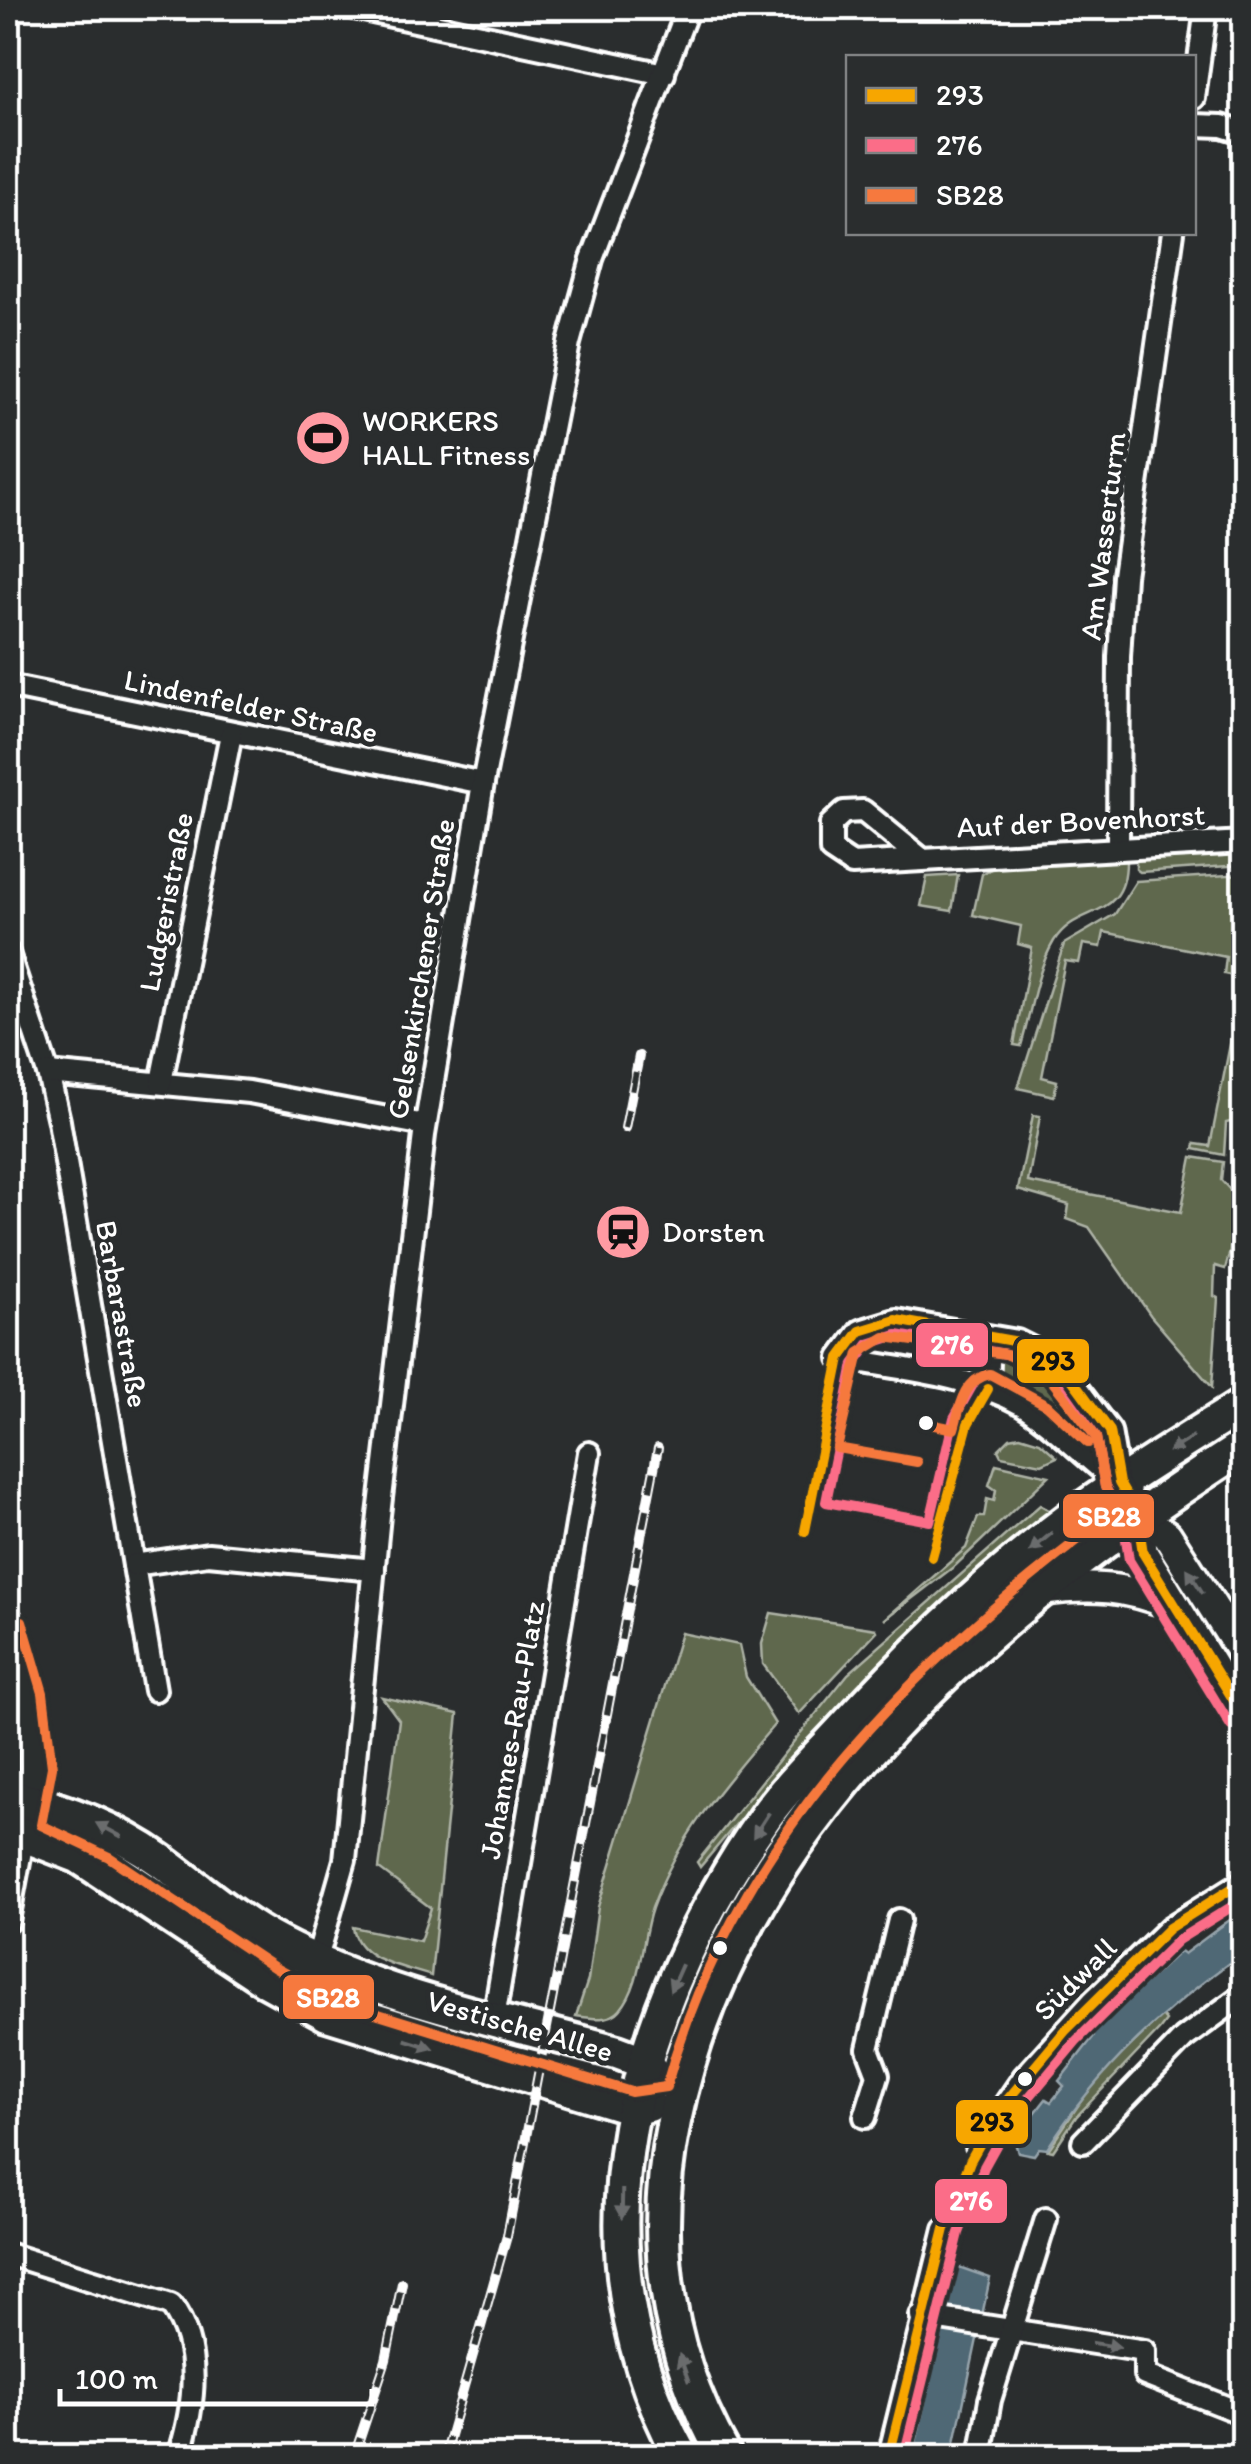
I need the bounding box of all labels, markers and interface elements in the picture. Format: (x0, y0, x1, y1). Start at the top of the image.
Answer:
legend (846, 55, 1196, 235)
text: 293 (936, 76, 984, 113)
text: 276 (936, 126, 983, 163)
text: SB28 (936, 176, 1004, 213)
place label: WORKERS HALL Fitness (362, 402, 530, 473)
sports icon: WORKERS HALL Fitness (293, 408, 353, 468)
street label: Am Wasserturm (1071, 430, 1134, 642)
street label: Lindenfelder Straße (121, 661, 381, 750)
street label: Auf der Bovenhorst (956, 796, 1206, 845)
street label: Ludgeristraße (130, 809, 201, 995)
street label: Gelsenkirchener Straße (378, 816, 463, 1122)
station icon: Dorsten (593, 1202, 653, 1262)
place label: Dorsten (662, 1213, 765, 1250)
street label: Barbarastraße (88, 1217, 157, 1410)
line badge: 276 (914, 1321, 990, 1369)
text: 276 (930, 1327, 974, 1361)
line badge: 293 (1015, 1337, 1091, 1385)
text: 293 (1031, 1343, 1075, 1377)
unlabelled marker (916, 1413, 936, 1433)
one-way arrow (1167, 1434, 1195, 1452)
line badge: SB28 (1061, 1492, 1156, 1540)
text: SB28 (1077, 1499, 1141, 1533)
one-way arrow (1029, 1531, 1054, 1553)
one-way arrow (1186, 1567, 1204, 1594)
street label: Johannes-Rau-Platz (471, 1598, 552, 1862)
one-way arrow (753, 1811, 771, 1838)
one-way arrow (94, 1822, 123, 1839)
street label: Südwall (1025, 1929, 1125, 2028)
unlabelled marker (710, 1938, 730, 1958)
one-way arrow (668, 1963, 684, 1993)
line badge: SB28 (281, 1973, 376, 2021)
text: SB28 (296, 1980, 360, 2014)
street label: Vestische Allee (423, 1981, 617, 2070)
one-way arrow (404, 2037, 435, 2052)
unlabelled marker (1015, 2069, 1035, 2089)
line badge: 293 (954, 2098, 1030, 2146)
text: 293 (970, 2104, 1014, 2138)
line badge: 276 (933, 2177, 1009, 2225)
text: 276 (949, 2183, 993, 2217)
one-way arrow (613, 2189, 629, 2221)
one-way arrow (1091, 2337, 1122, 2353)
scale bar (60, 2344, 372, 2406)
one-way arrow (676, 2353, 691, 2383)
text: 100 m (75, 2360, 158, 2397)

